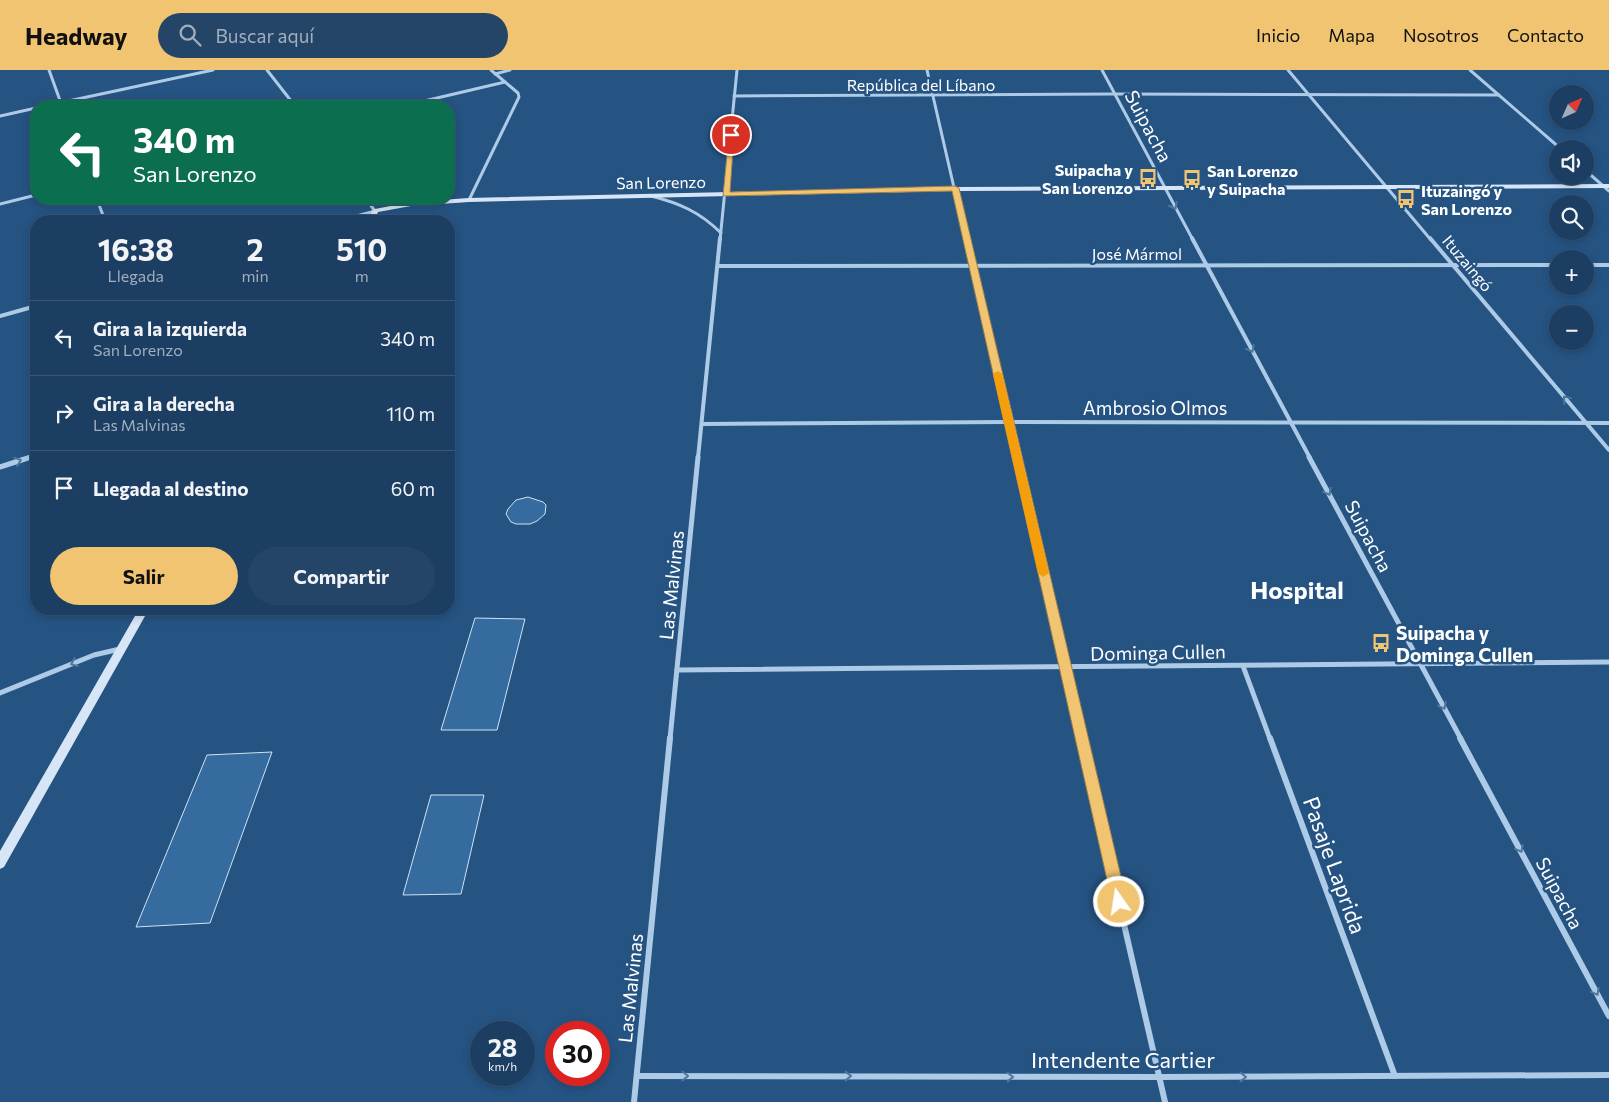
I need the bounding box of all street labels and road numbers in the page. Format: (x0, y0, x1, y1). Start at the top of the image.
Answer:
street label: República del Líbano (847, 75, 995, 94)
street label: Suipacha (1121, 86, 1177, 166)
street label: San Lorenzo (616, 172, 706, 192)
street label: Ituzaingó (1439, 231, 1497, 295)
street label: José Mármol (1092, 244, 1182, 263)
street label: Ambrosio Olmos (1083, 396, 1227, 419)
street label: Suipacha (1341, 496, 1397, 576)
street label: Las Malvinas (654, 529, 688, 641)
street label: Dominga Cullen (1090, 639, 1226, 665)
street label: Pasaje Laprida (1298, 793, 1372, 937)
street label: Suipacha (1532, 853, 1588, 933)
street label: Las Malvinas (613, 932, 647, 1044)
street label: Intendente Cartier (1031, 1046, 1215, 1073)

